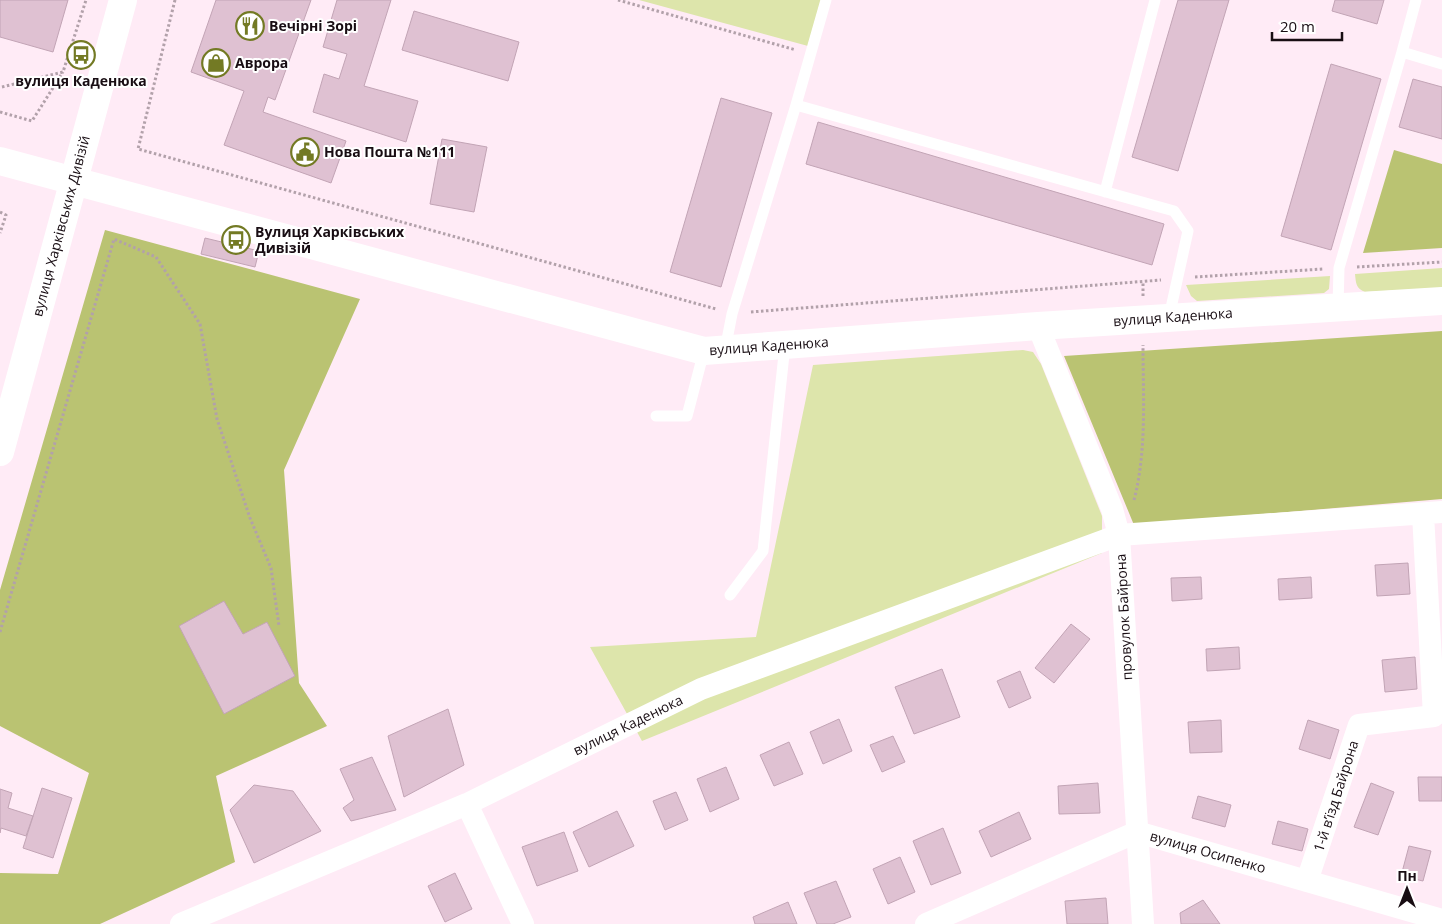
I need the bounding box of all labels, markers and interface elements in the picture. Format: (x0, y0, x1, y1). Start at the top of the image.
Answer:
scale bar (1272, 10, 1342, 42)
restaurant icon: Вечірні Зорі (235, 11, 265, 41)
place label: Вечірні Зорі (269, 16, 357, 35)
text: 20 m (1280, 16, 1315, 36)
bus stop icon: вулиця Каденюка (66, 40, 96, 70)
shop icon: Аврора (201, 48, 231, 78)
place label: Аврора (235, 53, 288, 72)
place label: вулиця Каденюка (15, 71, 147, 90)
street label: вулиця Харківських Дивізій (27, 133, 94, 318)
public building icon: Нова Пошта №111 (290, 137, 320, 167)
place label: Нова Пошта №111 (324, 142, 455, 161)
place label: Вулиця Харківських Дивізій (255, 222, 405, 257)
bus stop icon: Вулиця Харківських Дивізій (221, 225, 251, 255)
street label: вулиця Каденюка (1113, 303, 1233, 330)
street label: вулиця Каденюка (709, 332, 829, 359)
street label: провулок Байрона (1111, 553, 1136, 681)
street label: вулиця Каденюка (570, 690, 686, 759)
street label: 1-й в’їзд Байрона (1309, 738, 1363, 854)
street label: вулиця Осипенко (1148, 826, 1268, 877)
north arrow (1382, 864, 1432, 914)
text: Пн (1397, 866, 1417, 885)

